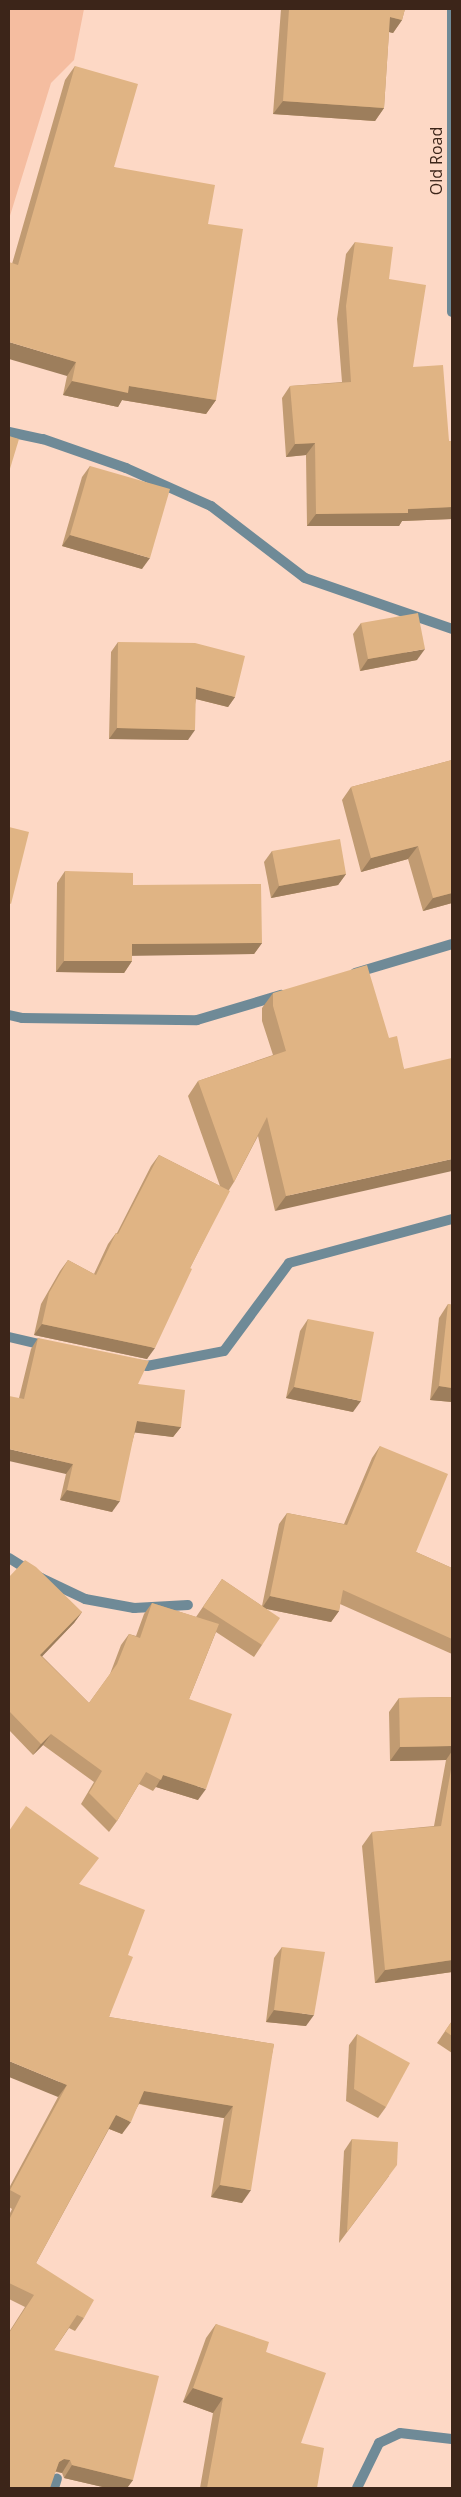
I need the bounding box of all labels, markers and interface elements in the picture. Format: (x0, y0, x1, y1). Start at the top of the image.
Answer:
street label: Old Road (426, 127, 446, 195)

